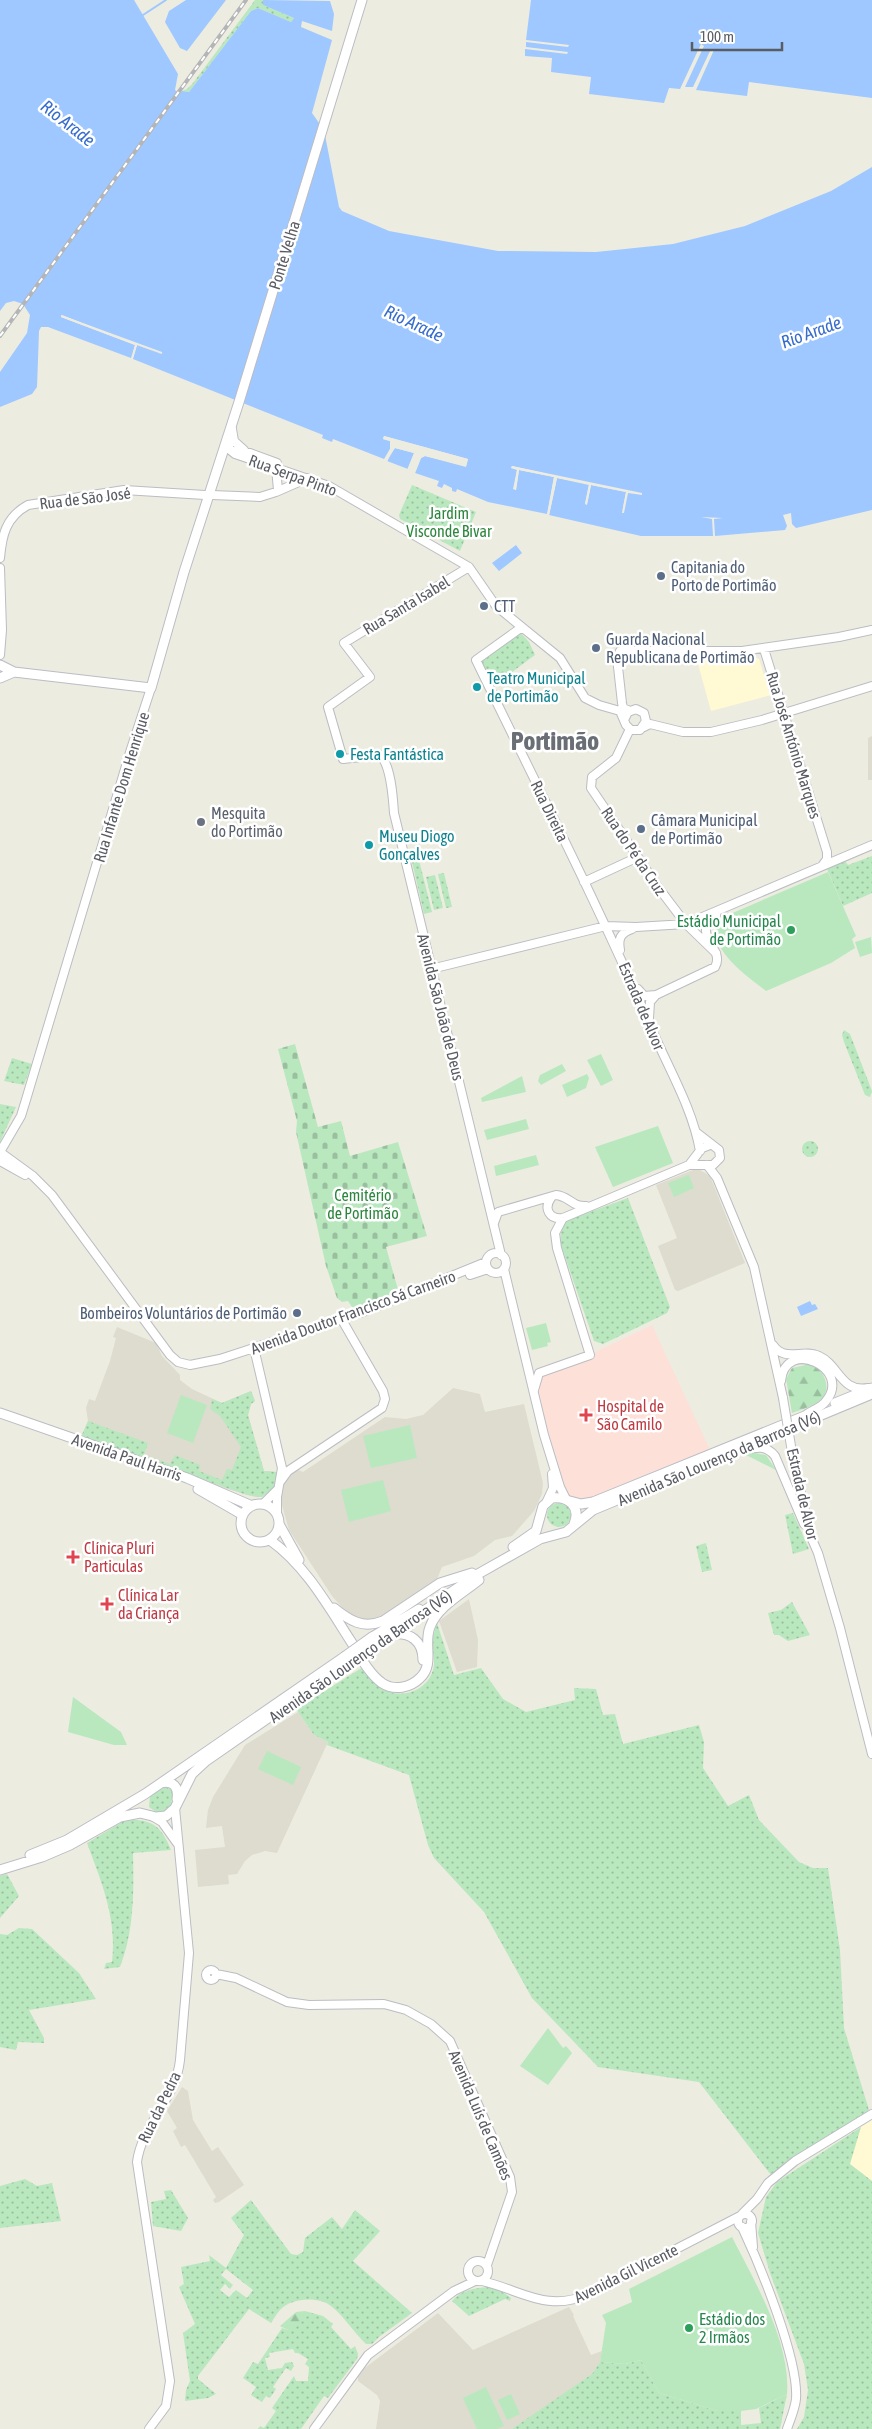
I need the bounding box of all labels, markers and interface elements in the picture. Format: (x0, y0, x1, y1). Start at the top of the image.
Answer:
scale bar (692, 20, 782, 52)
text: 100 m (700, 28, 734, 45)
water label: Rio Arade (37, 95, 99, 151)
street label: Ponte Velha (265, 218, 303, 292)
water label: Rio Arade (381, 300, 447, 346)
water label: Rio Arade (778, 311, 844, 353)
street label: Rua Serpa Pinto (246, 451, 339, 500)
street label: Rua de São José (38, 483, 132, 513)
park label: Jardim Visconde Bivar (406, 504, 492, 540)
place label: Capitania do Porto de Portimão (671, 558, 777, 594)
marker: Capitania do Porto de Portimão (655, 570, 667, 582)
street label: Rua Santa Isabel (359, 572, 453, 638)
place label: CTT (494, 597, 515, 615)
marker: CTT (478, 600, 490, 612)
place label: Guarda Nacional Republicana de Portimão (606, 630, 754, 667)
marker: Guarda Nacional Republicana de Portimão (590, 642, 602, 654)
place label: Teatro Municipal de Portimão (487, 669, 586, 705)
street label: Rua José António Marques (762, 669, 825, 821)
marker: Teatro Municipal de Portimão (471, 681, 483, 693)
street label: Rua Infante Dom Henrique (90, 710, 153, 865)
district label: Portimão (511, 726, 599, 756)
place label: Festa Fantástica (350, 745, 444, 763)
marker: Festa Fantástica (334, 748, 346, 760)
street label: Rua Direita (528, 778, 572, 844)
place label: Mesquita do Portimão (211, 804, 283, 840)
street label: Rua do Pé da Cruz (598, 804, 670, 899)
place label: Câmara Municipal de Portimão (651, 811, 758, 847)
marker: Mesquita do Portimão (195, 816, 207, 828)
marker: Câmara Municipal de Portimão (635, 823, 647, 835)
place label: Museu Diogo Gonçalves (379, 827, 455, 864)
marker: Museu Diogo Gonçalves (363, 839, 375, 851)
place label: Estádio Municipal de Portimão (677, 912, 782, 948)
marker: Estádio Municipal de Portimão (785, 924, 797, 936)
street label: Avenida São João de Deus (414, 932, 468, 1083)
street label: Estrada de Alvor (615, 959, 669, 1053)
park label: Cemitério de Portimão (327, 1186, 399, 1222)
street label: Avenida Doutor Francisco Sá Carneiro (248, 1267, 458, 1357)
place label: Bombeiros Voluntários de Portimão (80, 1304, 287, 1322)
marker: Bombeiros Voluntários de Portimão (291, 1307, 303, 1319)
place label: Hospital de São Camilo (597, 1397, 664, 1433)
street label: Avenida São Lourenço da Barrosa (V6) (615, 1407, 824, 1510)
marker: Hospital de São Camilo (579, 1408, 593, 1422)
street label: Avenida Paul Harris (70, 1430, 185, 1484)
street label: Estrada de Alvor (784, 1446, 822, 1542)
place label: Clínica Pluri Particulas (84, 1539, 154, 1575)
marker: Clínica Pluri Particulas (66, 1550, 80, 1564)
place label: Clínica Lar da Criança (118, 1586, 179, 1623)
street label: Avenida São Lourenço da Barrosa (V6) (265, 1586, 455, 1727)
marker: Clínica Lar da Criança (100, 1597, 114, 1611)
street label: Avenida Luís de Camões (446, 2047, 517, 2183)
street label: Rua da Pedra (134, 2069, 184, 2145)
street label: Avenida Gil Vicente (571, 2240, 681, 2306)
place label: Estádio dos 2 Irmãos (699, 2310, 766, 2346)
marker: Estádio dos 2 Irmãos (683, 2322, 695, 2334)

